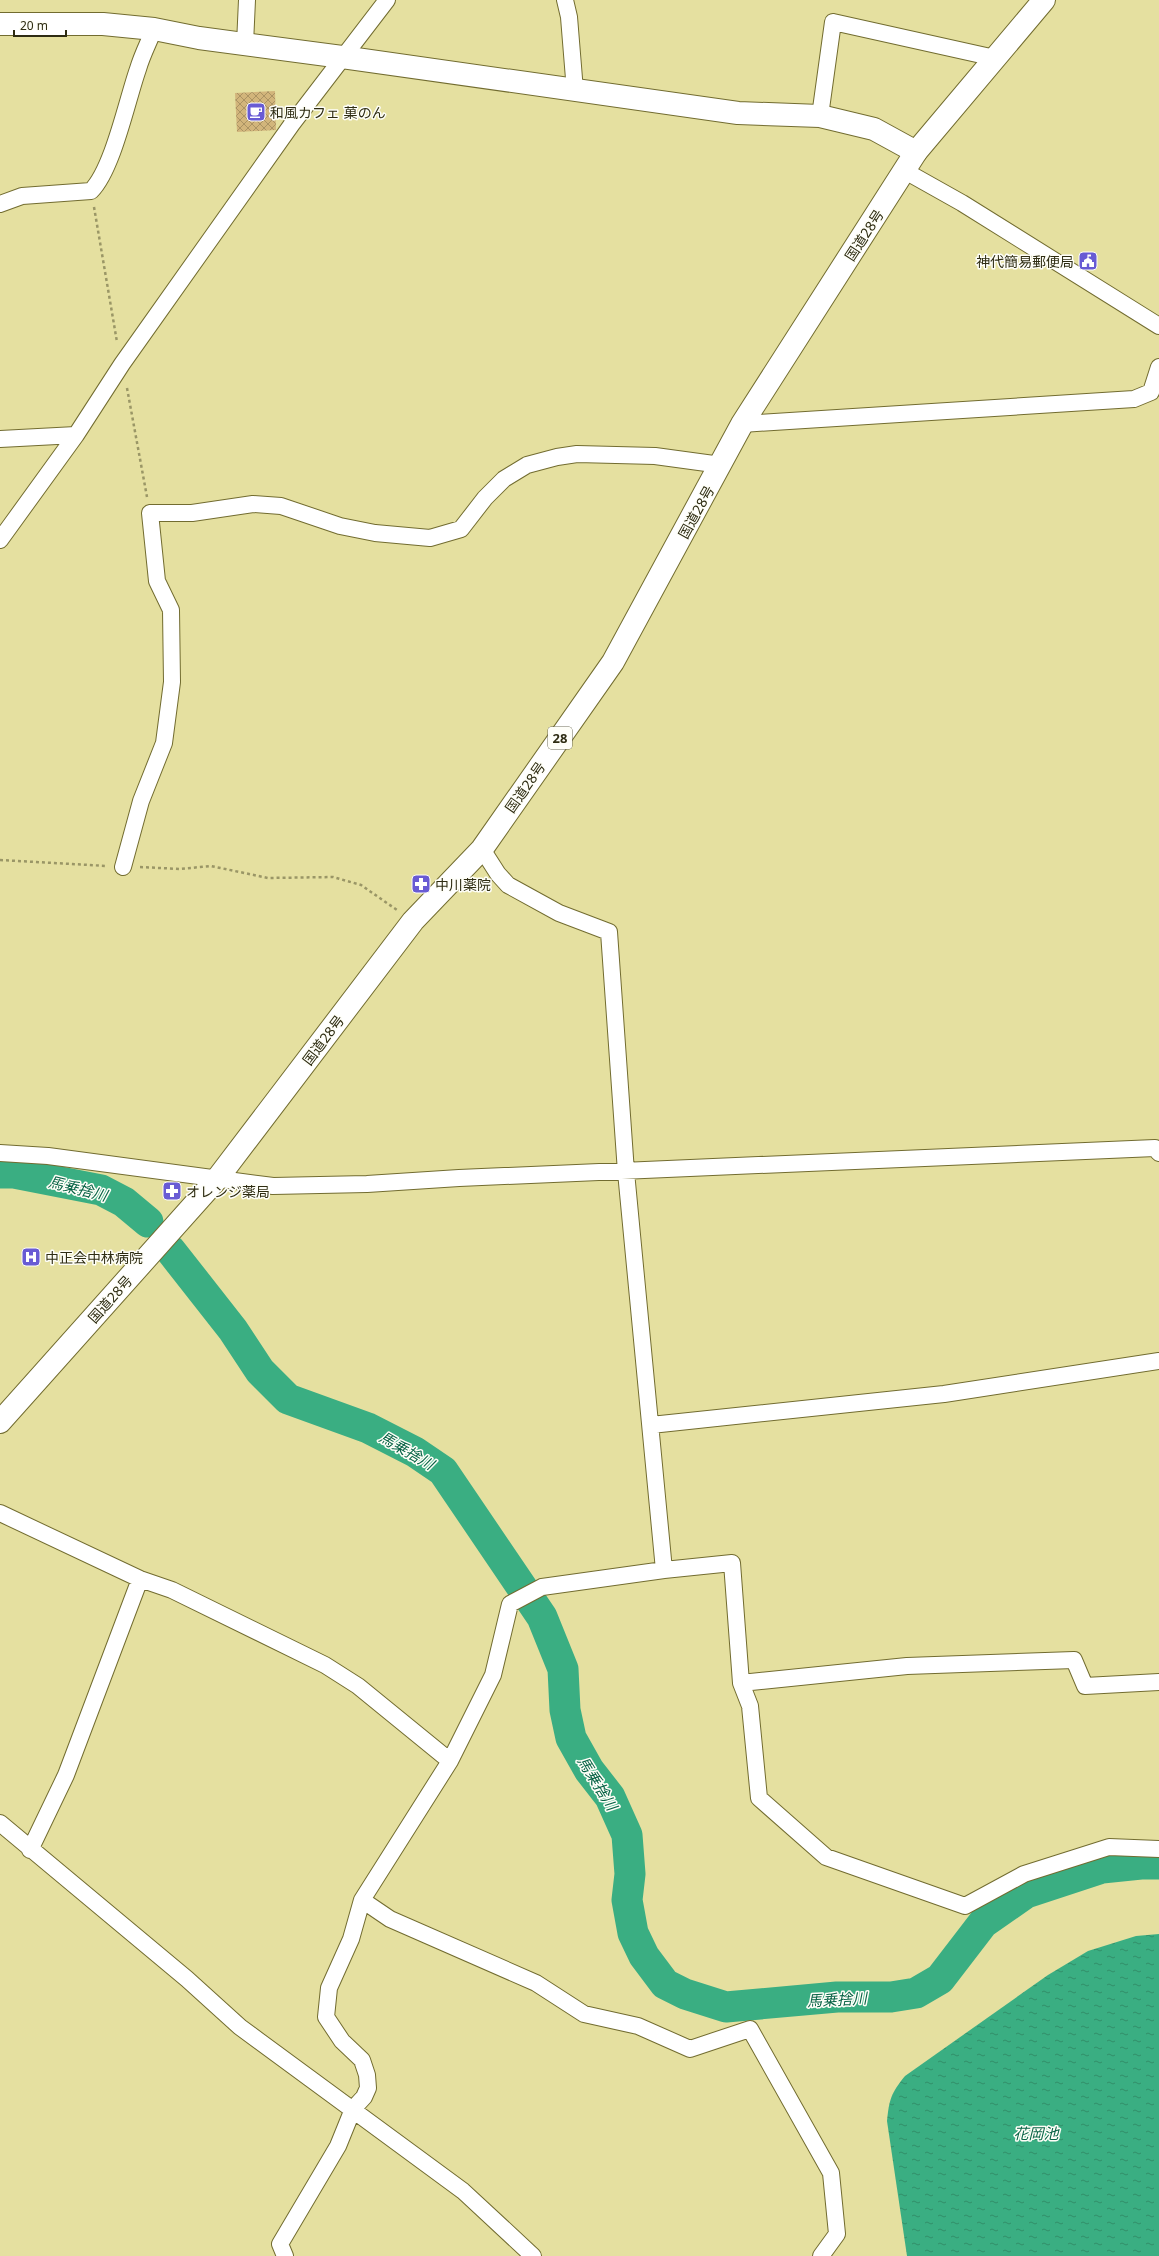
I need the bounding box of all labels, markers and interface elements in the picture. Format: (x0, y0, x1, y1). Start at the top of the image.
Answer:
scale bar (14, 12, 66, 38)
text: 20 m (20, 17, 48, 34)
cafe icon: 和風カフェ 菓のん (245, 101, 267, 123)
place label: 和風カフェ 菓のん (270, 103, 386, 122)
street label: 国道28号 (840, 205, 888, 265)
public building icon: 神代簡易郵便局 (1077, 250, 1099, 272)
place label: 神代簡易郵便局 (976, 252, 1074, 271)
street label: 国道28号 (674, 482, 718, 542)
road number: 28 (548, 727, 572, 749)
street label: 国道28号 (501, 758, 549, 816)
pharmacy icon: 中川薬院 (410, 873, 432, 895)
place label: 中川薬院 (435, 875, 491, 894)
street label: 国道28号 (298, 1011, 348, 1069)
water label: 馬乗捨川 (46, 1171, 111, 1205)
pharmacy icon: オレンジ薬局 (161, 1180, 183, 1202)
place label: オレンジ薬局 (186, 1182, 270, 1201)
hospital icon: 中正会中林病院 (20, 1246, 42, 1268)
place label: 中正会中林病院 (45, 1248, 143, 1267)
street label: 国道28号 (84, 1271, 136, 1327)
water label: 馬乗捨川 (376, 1426, 440, 1475)
water label: 馬乗捨川 (574, 1752, 623, 1815)
water label: 馬乗捨川 (807, 1987, 869, 2011)
water label: 花岡池 (1013, 2123, 1060, 2143)

